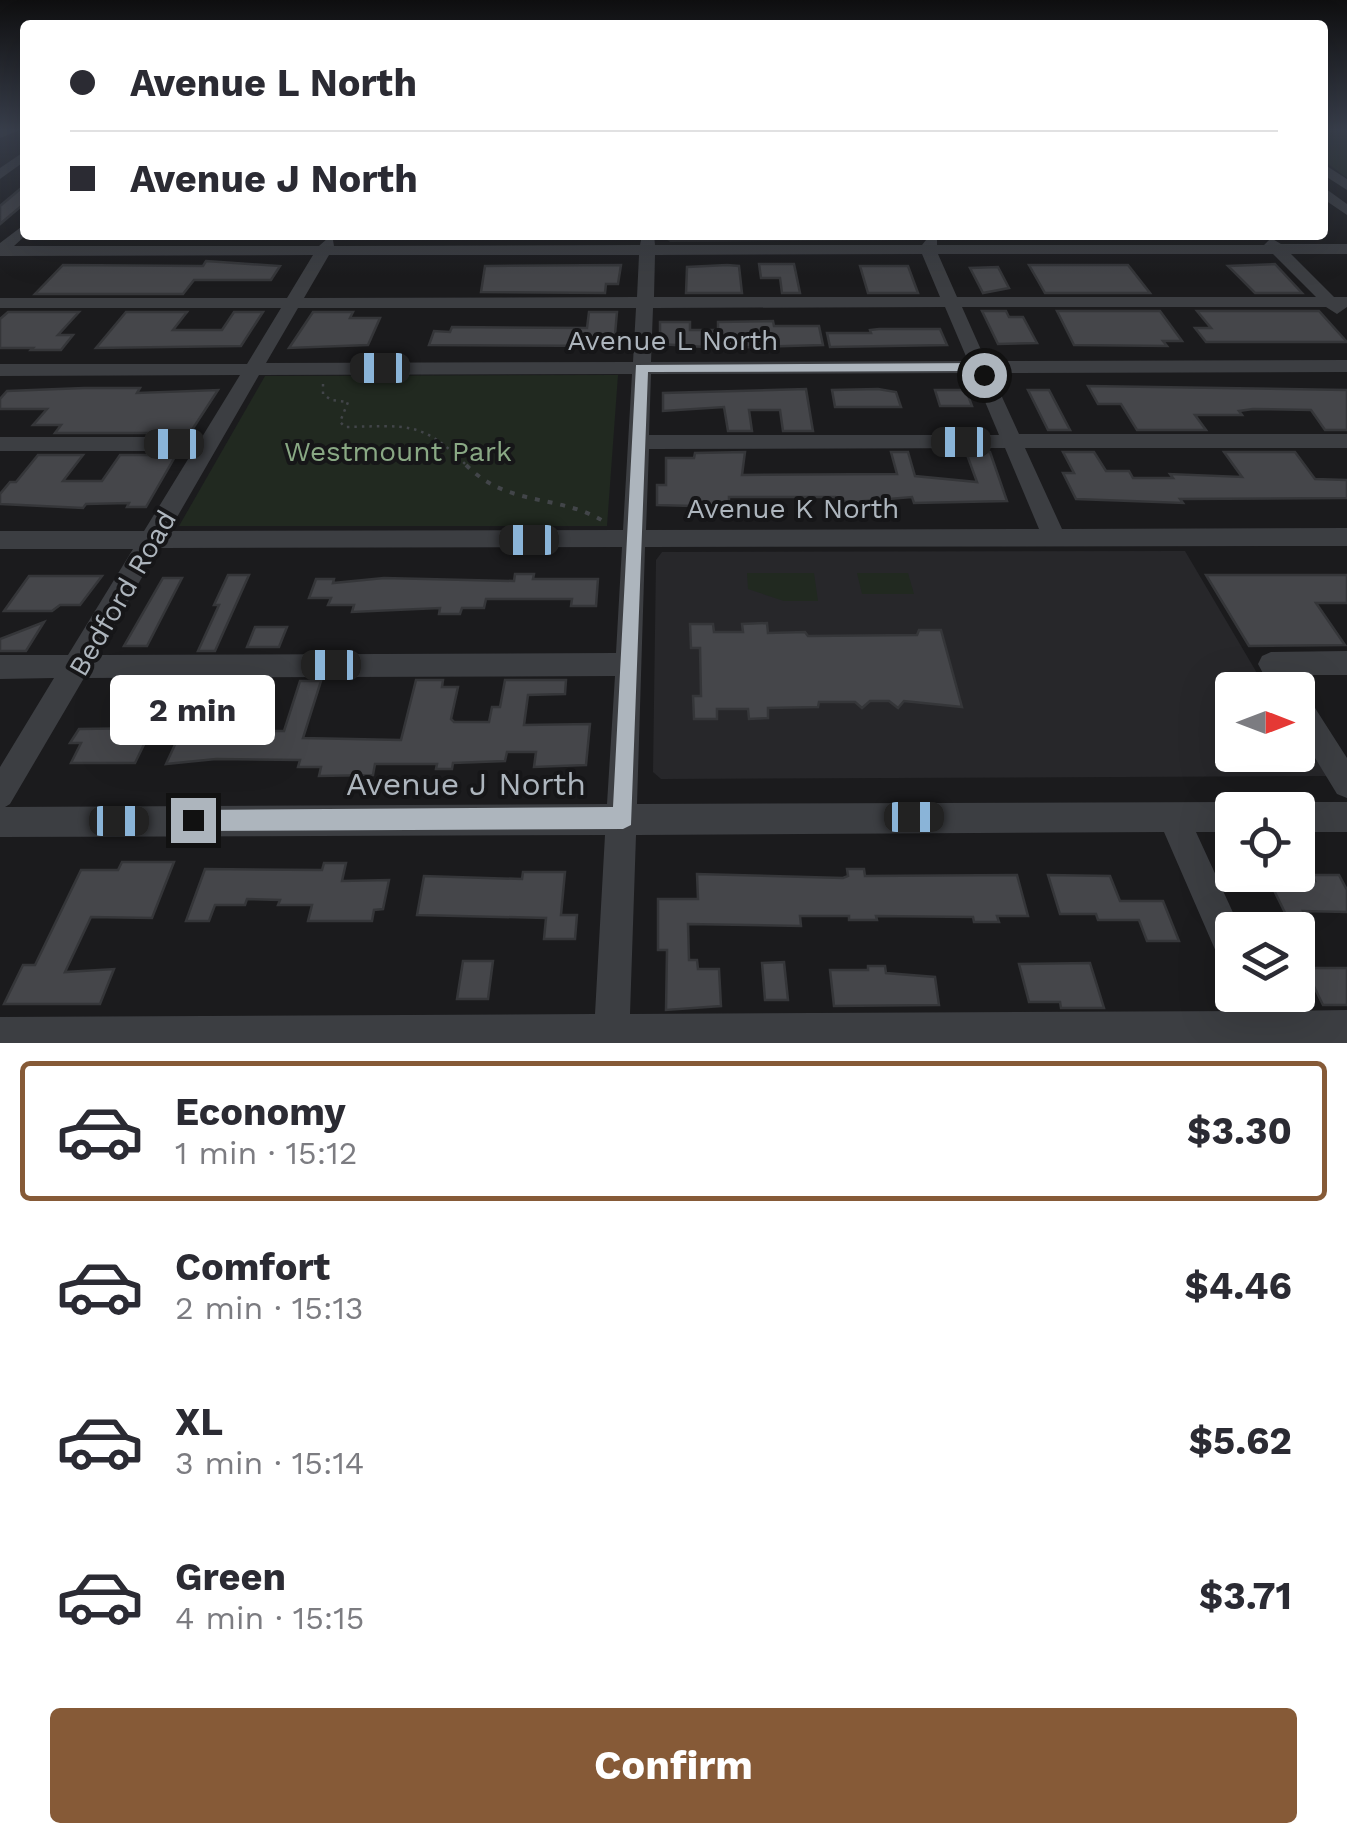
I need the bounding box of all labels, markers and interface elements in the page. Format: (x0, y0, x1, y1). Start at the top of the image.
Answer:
text: Avenue L North (130, 61, 417, 105)
text: Avenue J North (130, 157, 418, 201)
street label: Avenue L North (568, 324, 778, 357)
car (350, 353, 410, 383)
route start (962, 353, 1007, 398)
car (931, 427, 991, 457)
car (144, 429, 204, 459)
park label: Westmount Park (284, 435, 512, 468)
street label: Avenue K North (687, 492, 899, 525)
street label: Bedford Road (62, 505, 183, 682)
car (499, 525, 559, 555)
car (301, 650, 361, 680)
north arrow (1215, 672, 1315, 772)
map controls (1215, 672, 1315, 1012)
callout: 2 min (110, 675, 276, 745)
text: 2 min (149, 691, 236, 729)
street label: Avenue J North (346, 765, 586, 803)
button: locate (1215, 792, 1315, 892)
route end (171, 798, 216, 843)
car (884, 802, 944, 832)
car (89, 806, 149, 836)
button: layers (1215, 912, 1315, 1012)
icon: car (55, 1086, 145, 1176)
text: Economy (175, 1090, 346, 1134)
text: $3.30 (1187, 1109, 1292, 1153)
text: 1 min · 15:12 (175, 1134, 357, 1172)
icon: car (55, 1241, 145, 1331)
text: Comfort (175, 1245, 330, 1289)
text: $4.46 (1184, 1264, 1292, 1308)
text: 2 min · 15:13 (175, 1289, 364, 1327)
icon: car (55, 1396, 145, 1486)
text: XL (175, 1400, 223, 1444)
text: $5.62 (1189, 1419, 1292, 1463)
text: 3 min · 15:14 (175, 1444, 364, 1482)
icon: car (55, 1551, 145, 1641)
text: Green (175, 1555, 286, 1599)
text: $3.71 (1199, 1574, 1292, 1618)
text: 4 min · 15:15 (175, 1599, 364, 1637)
button: Confirm (50, 1708, 1297, 1823)

